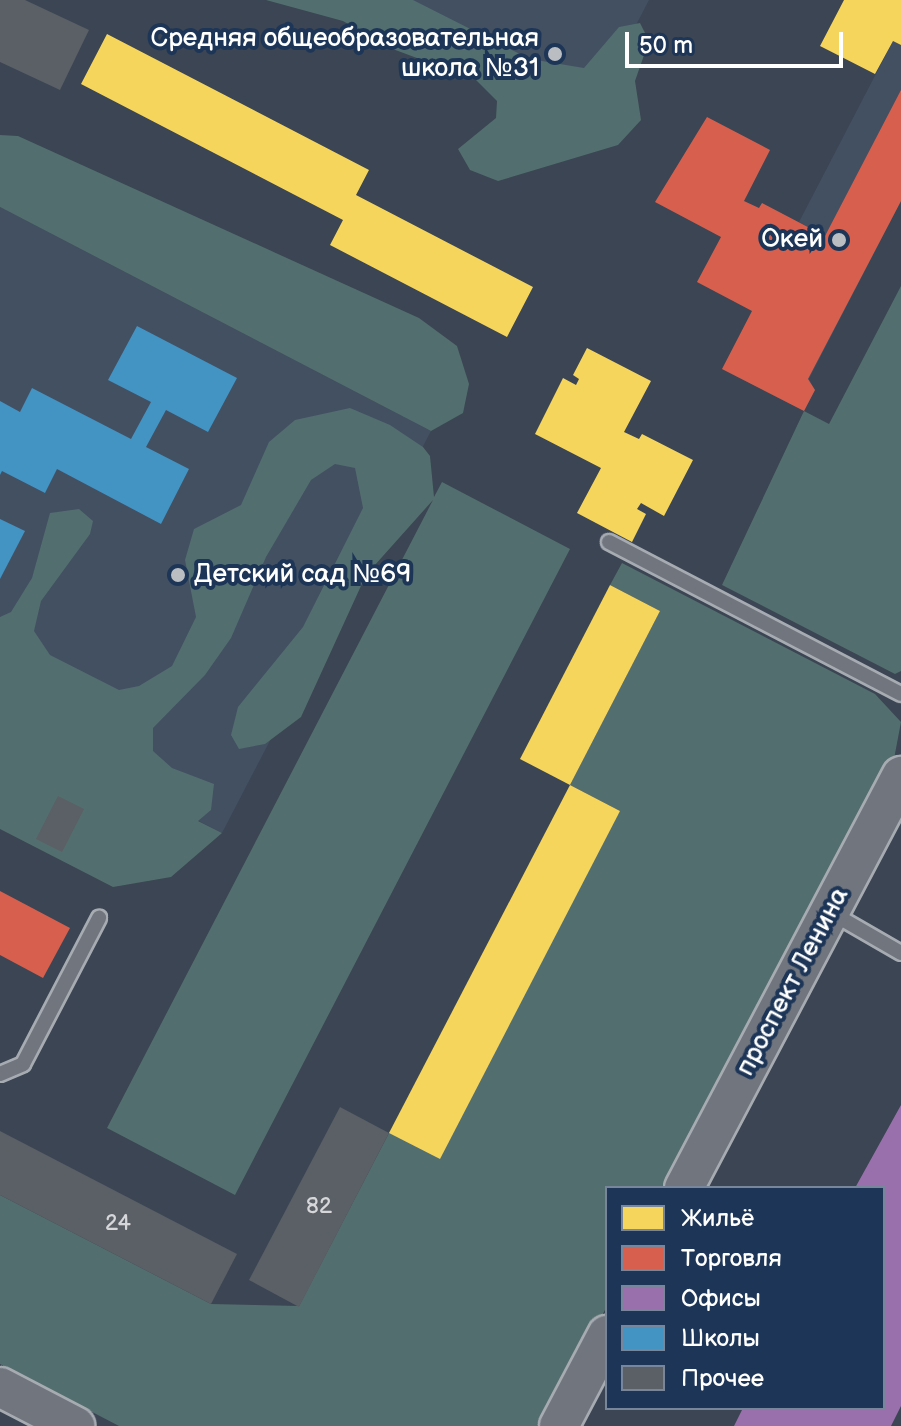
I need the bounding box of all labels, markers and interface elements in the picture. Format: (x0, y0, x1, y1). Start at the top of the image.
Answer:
scale bar (629, 16, 847, 66)
place label: Средняя общеобразовательная школа №31 (151, 23, 539, 84)
text: 50 m (639, 31, 693, 60)
marker: Средняя общеобразовательная школа №31 (546, 45, 564, 63)
place label: Окей (761, 224, 823, 256)
marker: Окей (830, 231, 848, 249)
place label: Детский сад №69 (194, 559, 411, 591)
marker: Детский сад №69 (169, 566, 187, 584)
street label: проспект Ленина (730, 882, 856, 1082)
legend (605, 1186, 885, 1410)
house number: 82 (306, 1194, 332, 1220)
text: Жильё (681, 1204, 754, 1233)
house number: 24 (105, 1211, 131, 1237)
text: Торговля (681, 1244, 782, 1273)
text: Офисы (681, 1284, 761, 1313)
text: Школы (681, 1324, 760, 1353)
text: Прочее (681, 1364, 764, 1393)

